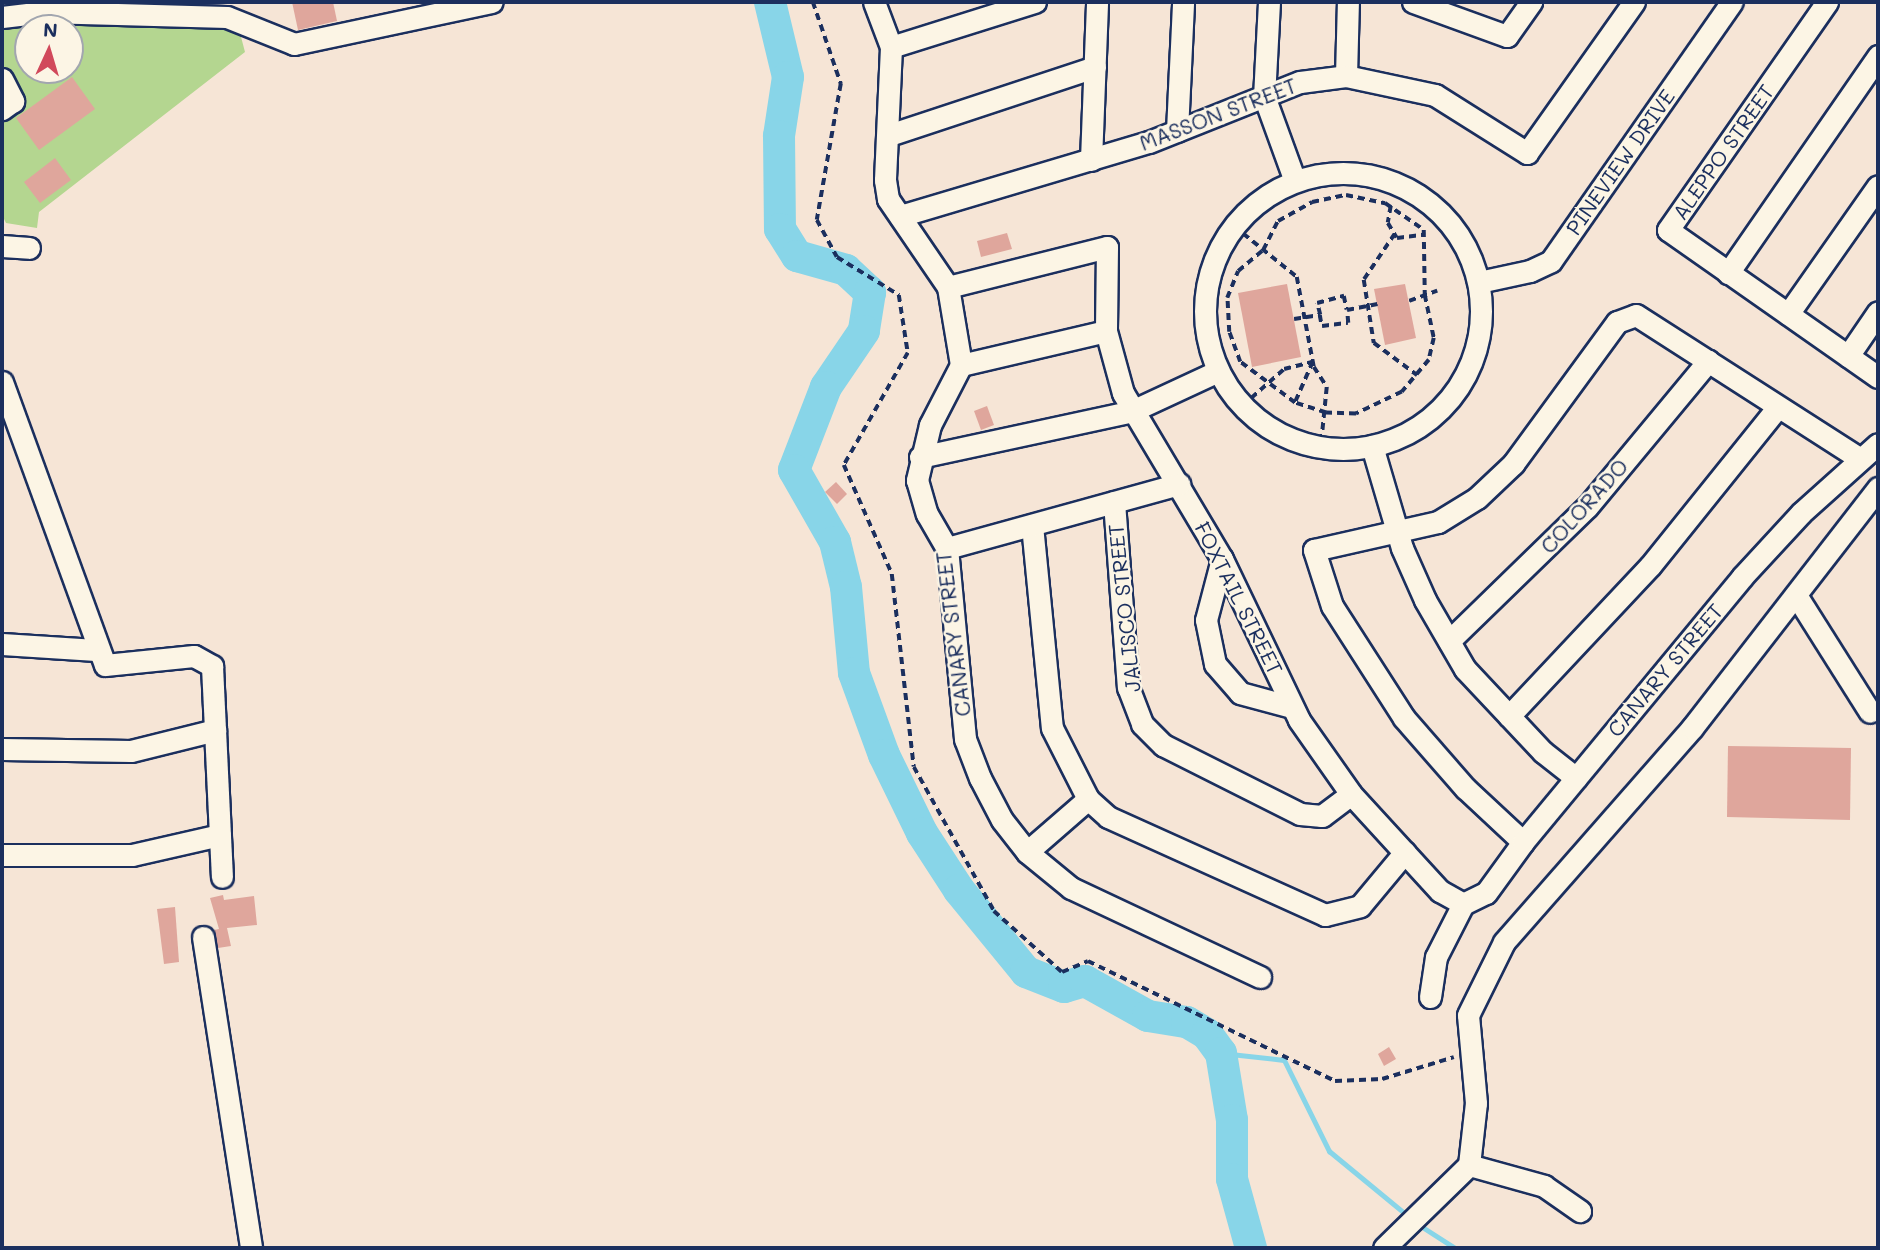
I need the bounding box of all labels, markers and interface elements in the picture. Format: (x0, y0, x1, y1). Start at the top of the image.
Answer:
north arrow (14, 14, 84, 84)
text: N (42, 17, 58, 43)
street label: MASSON STREET (1136, 72, 1300, 156)
street label: ALEPPO STREET (1667, 79, 1779, 225)
street label: PINEVIEW DRIVE (1560, 84, 1680, 240)
street label: COLORADO (1535, 454, 1633, 558)
street label: FOXTAIL STREET (1190, 517, 1288, 679)
street label: JALISCO STREET (1103, 523, 1145, 693)
street label: CANARY STREET (930, 550, 976, 718)
street label: CANARY STREET (1602, 598, 1728, 742)

